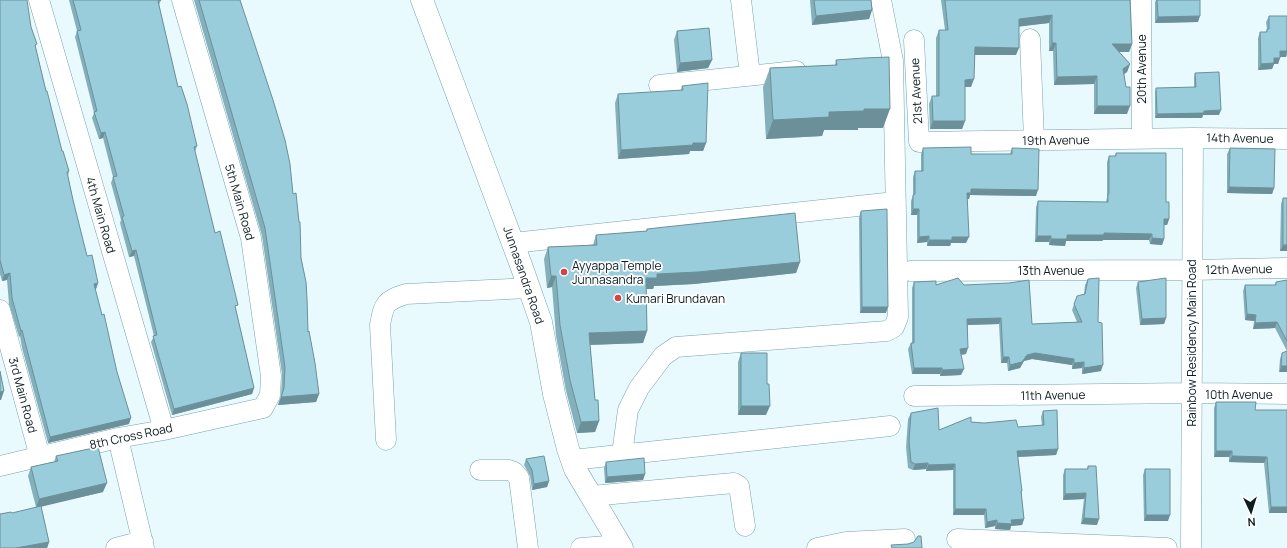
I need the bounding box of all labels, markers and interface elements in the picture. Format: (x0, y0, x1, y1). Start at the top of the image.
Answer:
street label: 20th Avenue (1133, 34, 1150, 104)
street label: 21st Avenue (906, 58, 926, 124)
street label: 14th Avenue (1206, 129, 1274, 147)
street label: 19th Avenue (1022, 131, 1090, 149)
street label: 5th Main Road (221, 162, 259, 242)
street label: 4th Main Road (82, 175, 120, 255)
street label: Junnasandra Road (499, 224, 549, 326)
place label: Ayyappa Temple Junnasandra (572, 257, 662, 288)
street label: Rainbow Residency Main Road (1183, 259, 1200, 427)
street label: 12th Avenue (1205, 260, 1273, 278)
street label: 13th Avenue (1018, 262, 1084, 279)
marker: Ayyappa Temple Junnasandra (559, 267, 569, 277)
place label: Kumari Brundavan (626, 290, 725, 307)
marker: Kumari Brundavan (613, 293, 623, 303)
street label: 3rd Main Road (5, 355, 41, 435)
street label: 11th Avenue (1020, 386, 1086, 404)
street label: 10th Avenue (1205, 386, 1273, 403)
street label: 8th Cross Road (88, 419, 174, 453)
north arrow (1231, 492, 1271, 532)
text: N (1247, 515, 1256, 530)

